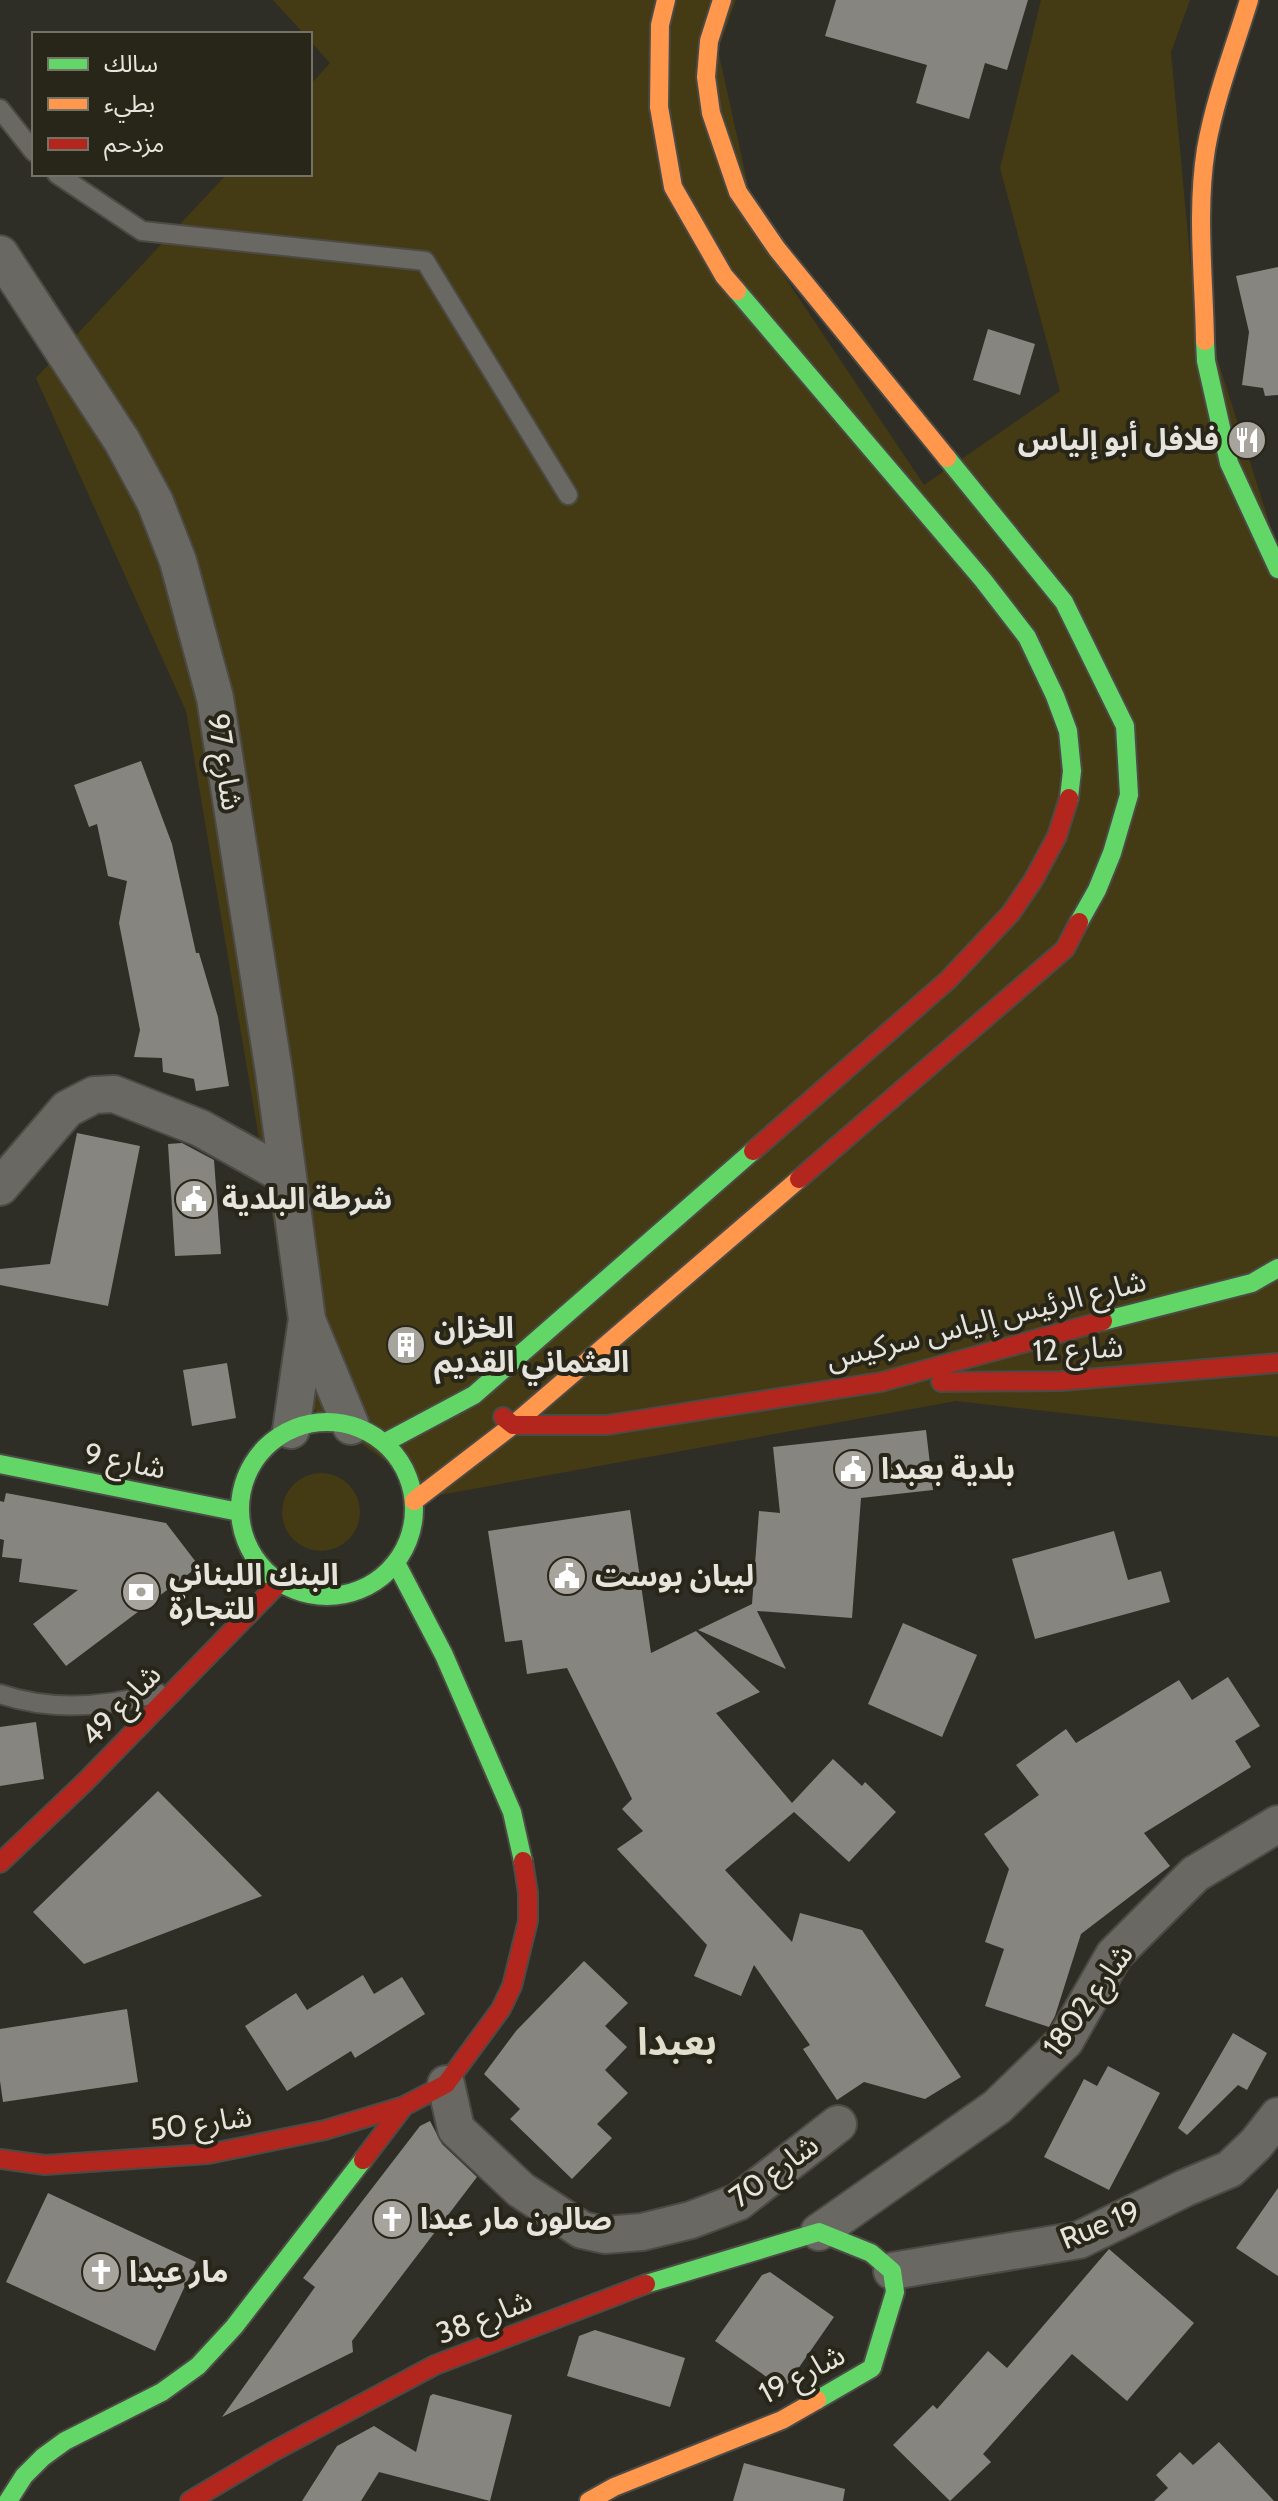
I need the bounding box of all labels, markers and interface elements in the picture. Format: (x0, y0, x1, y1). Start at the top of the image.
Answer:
legend (32, 32, 312, 176)
text: سالك (104, 49, 158, 78)
text: بطيء (104, 89, 155, 123)
text: مزدحم (104, 129, 164, 161)
restaurant icon: فلافل أبو إلياس (1226, 419, 1268, 461)
place label: فلافل أبو إلياس (1018, 420, 1219, 460)
street label: شارع 97 (196, 711, 251, 814)
public building icon: شرطة البلدية (173, 1178, 215, 1220)
place label: شرطة البلدية (222, 1180, 392, 1217)
street label: شارع الرئيس إلياس سركيس (822, 1262, 1151, 1381)
place label: الخزان العثماني القديم (434, 1309, 629, 1386)
building icon: الخزان العثماني القديم (385, 1324, 427, 1366)
street label: شارع 12 (1032, 1328, 1124, 1373)
street label: شارع 9 (80, 1434, 169, 1490)
public building icon: بلدية بعبدا (832, 1448, 874, 1490)
place label: بلدية بعبدا (881, 1450, 1015, 1487)
public building icon: ليبان بوست (546, 1555, 588, 1597)
place label: البنك اللبناني للتجارة (169, 1556, 339, 1627)
place label: ليبان بوست (595, 1557, 754, 1594)
bank icon: البنك اللبناني للتجارة (120, 1571, 162, 1613)
street label: شارع 49 (73, 1656, 171, 1756)
street label: شارع 1802 (1034, 1936, 1144, 2065)
district label: بعبدا (637, 2018, 717, 2065)
street label: شارع 50 (148, 2097, 255, 2152)
street label: شارع 70 (722, 2126, 828, 2218)
street label: Rue 19 (1055, 2192, 1145, 2257)
church icon: صالون مار عبدا (371, 2198, 413, 2240)
place label: صالون مار عبدا (420, 2200, 612, 2237)
church icon: مار عبدا (80, 2251, 122, 2293)
place label: مار عبدا (129, 2253, 229, 2290)
street label: شارع 38 (431, 2281, 538, 2355)
street label: شارع 19 (752, 2336, 853, 2415)

